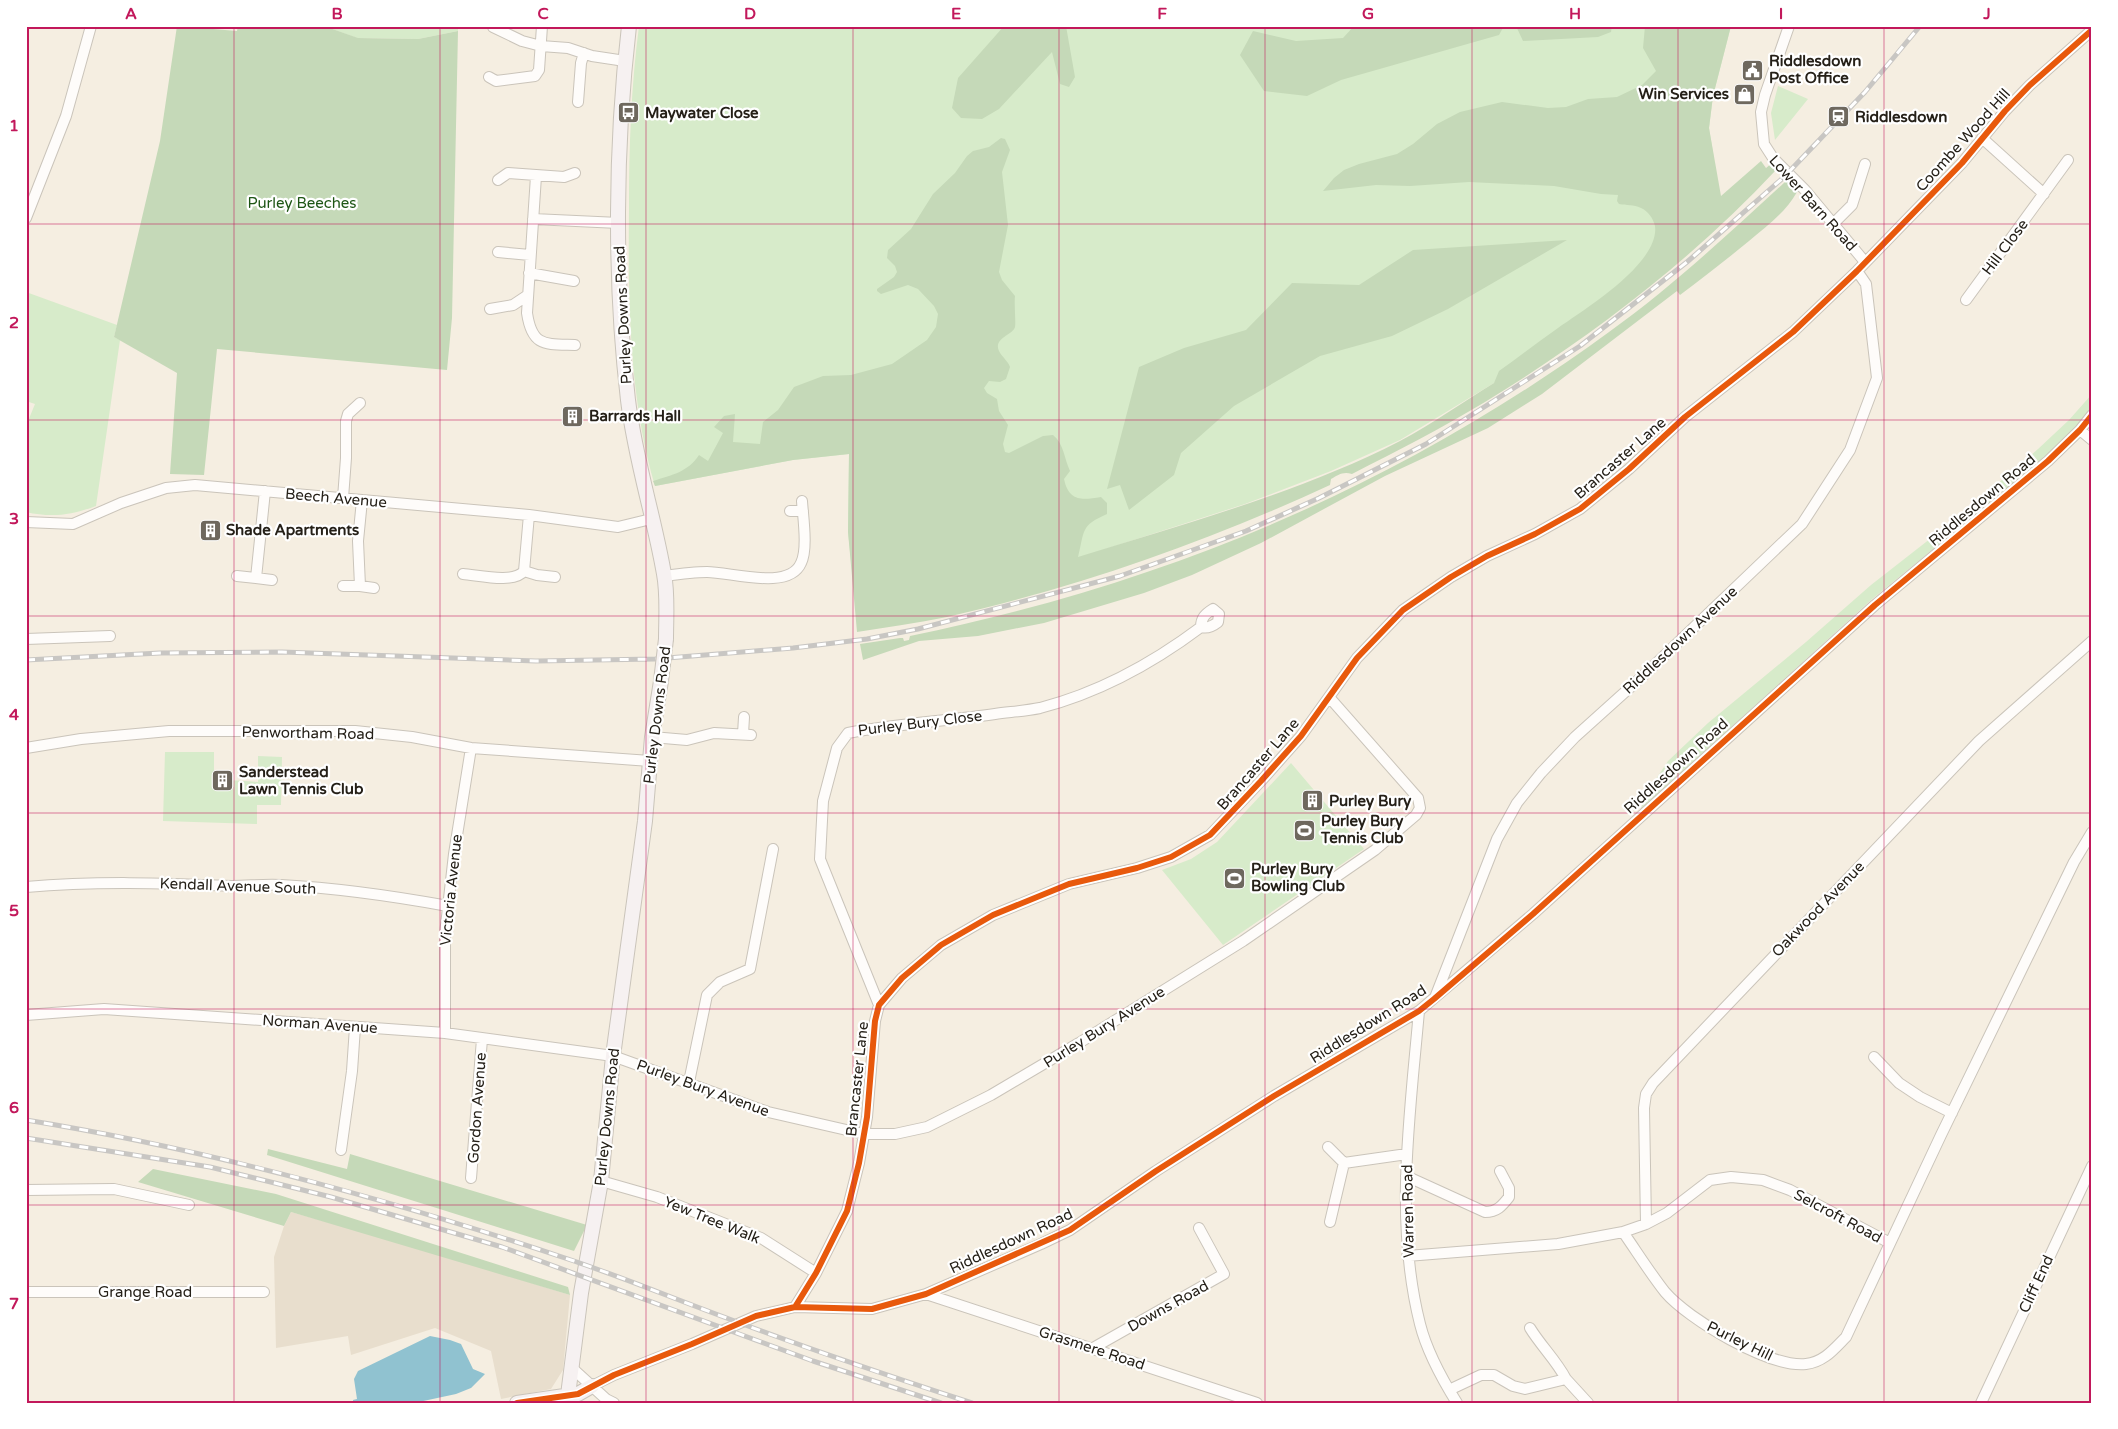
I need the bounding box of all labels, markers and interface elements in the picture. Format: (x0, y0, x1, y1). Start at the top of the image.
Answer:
text: A (125, 4, 137, 24)
text: B (331, 4, 343, 24)
text: C (537, 4, 549, 24)
text: D (744, 4, 756, 24)
text: E (951, 4, 961, 24)
text: F (1157, 4, 1167, 24)
text: G (1362, 4, 1374, 24)
text: H (1569, 4, 1581, 24)
text: I (1779, 4, 1783, 24)
text: J (1982, 4, 1991, 24)
place label: Riddlesdown Post Office (1769, 52, 1861, 87)
public building icon: Riddlesdown Post Office (1741, 58, 1765, 82)
shop icon: Win Services (1733, 82, 1757, 106)
place label: Win Services (1638, 85, 1729, 103)
street label: Coombe Wood Hill (1912, 85, 2014, 195)
bus stop icon: Maywater Close (617, 101, 641, 125)
place label: Maywater Close (645, 104, 759, 123)
station icon: Riddlesdown (1827, 105, 1851, 129)
place label: Riddlesdown (1855, 108, 1947, 126)
text: 1 (9, 116, 19, 136)
street label: Lower Barn Road (1765, 151, 1861, 255)
park label: Purley Beeches (247, 194, 357, 212)
street label: Hill Close (1978, 216, 2032, 278)
street label: Purley Downs Road (610, 245, 636, 385)
text: 2 (9, 313, 19, 333)
building icon: Barrards Hall (561, 404, 585, 428)
place label: Barrards Hall (589, 407, 681, 425)
street label: Brancaster Lane (1570, 413, 1670, 503)
street label: Riddlesdown Road (1925, 450, 2039, 550)
street label: Beech Avenue (284, 485, 388, 511)
text: 3 (9, 509, 19, 529)
building icon: Shade Apartments (198, 518, 222, 542)
place label: Shade Apartments (226, 521, 359, 540)
street label: Riddlesdown Avenue (1619, 582, 1741, 698)
street label: Purley Downs Road (640, 645, 674, 785)
text: 4 (9, 705, 19, 725)
street label: Purley Bury Close (857, 706, 983, 740)
street label: Brancaster Lane (1213, 714, 1303, 814)
street label: Riddlesdown Road (1620, 715, 1732, 817)
street label: Penwortham Road (242, 723, 374, 743)
place label: Sanderstead Lawn Tennis Club (239, 763, 364, 798)
building icon: Sanderstead Lawn Tennis Club (211, 769, 235, 793)
building icon: Purley Bury (1301, 789, 1325, 813)
place label: Purley Bury (1329, 792, 1411, 811)
place label: Purley Bury Tennis Club (1320, 812, 1404, 847)
sports icon: Purley Bury Tennis Club (1293, 818, 1317, 842)
street label: Victoria Avenue (436, 833, 466, 947)
street label: Oakwood Avenue (1768, 858, 1868, 960)
place label: Purley Bury Bowling Club (1251, 860, 1345, 896)
sports icon: Purley Bury Bowling Club (1223, 866, 1247, 890)
street label: Kendall Avenue South (159, 874, 317, 898)
text: 5 (9, 901, 19, 921)
street label: Riddlesdown Road (1306, 981, 1430, 1067)
street label: Purley Bury Avenue (1040, 982, 1168, 1072)
street label: Norman Avenue (262, 1011, 378, 1037)
street label: Brancaster Lane (842, 1021, 872, 1137)
street label: Purley Downs Road (591, 1047, 623, 1187)
street label: Gordon Avenue (464, 1052, 490, 1164)
street label: Purley Bury Avenue (634, 1056, 772, 1120)
text: 6 (9, 1098, 19, 1118)
street label: Warren Road (1398, 1164, 1418, 1258)
street label: Selcroft Road (1791, 1185, 1885, 1247)
street label: Yew Tree Walk (661, 1193, 763, 1247)
street label: Riddlesdown Road (947, 1205, 1075, 1277)
street label: Cliff End (2015, 1252, 2057, 1316)
street label: Downs Road (1124, 1276, 1212, 1336)
street label: Grange Road (98, 1283, 192, 1301)
text: 7 (9, 1294, 19, 1314)
street label: Purley Hill (1704, 1317, 1776, 1365)
street label: Grasmere Road (1037, 1322, 1147, 1374)

